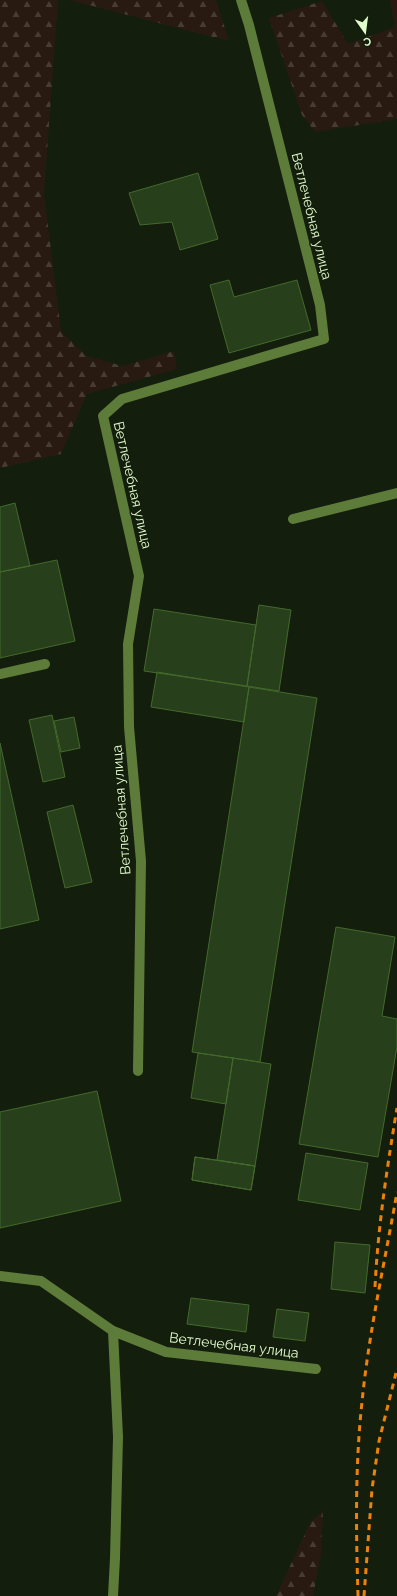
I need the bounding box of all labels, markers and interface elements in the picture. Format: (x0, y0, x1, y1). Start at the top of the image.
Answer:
north arrow (345, 12, 385, 52)
text: С (362, 34, 373, 49)
street label: Ветлечебная улица (288, 151, 336, 281)
street label: Ветлечебная улица (111, 420, 155, 550)
street label: Ветлечебная улица (108, 744, 134, 876)
street label: Ветлечебная улица (168, 1329, 300, 1361)

